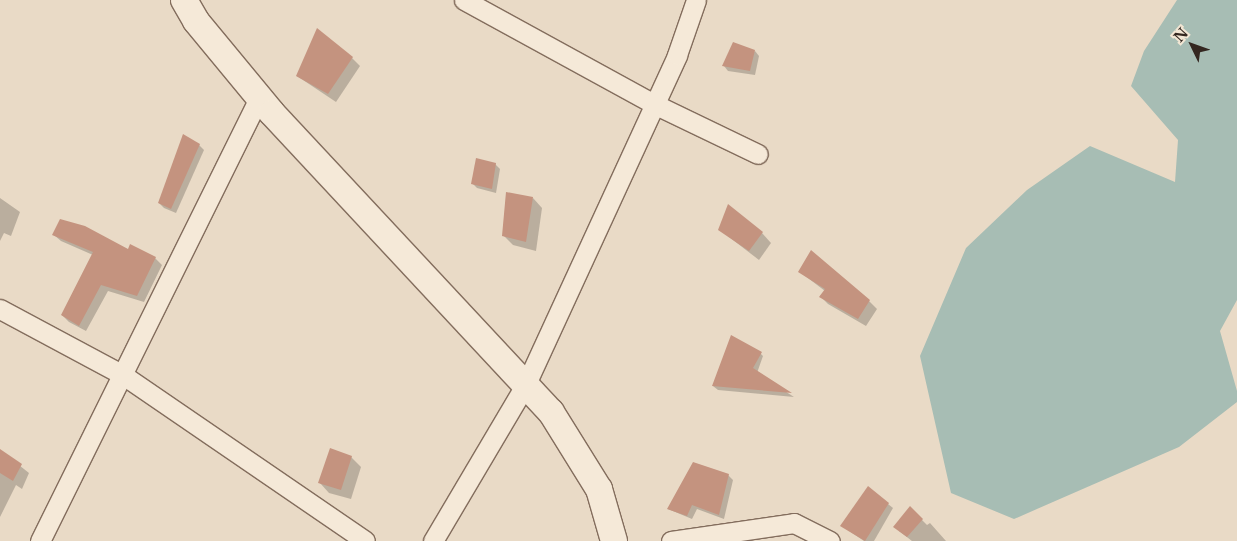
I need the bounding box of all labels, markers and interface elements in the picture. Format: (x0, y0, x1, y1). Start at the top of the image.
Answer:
north arrow (1167, 20, 1217, 70)
text: N (1170, 24, 1192, 46)

